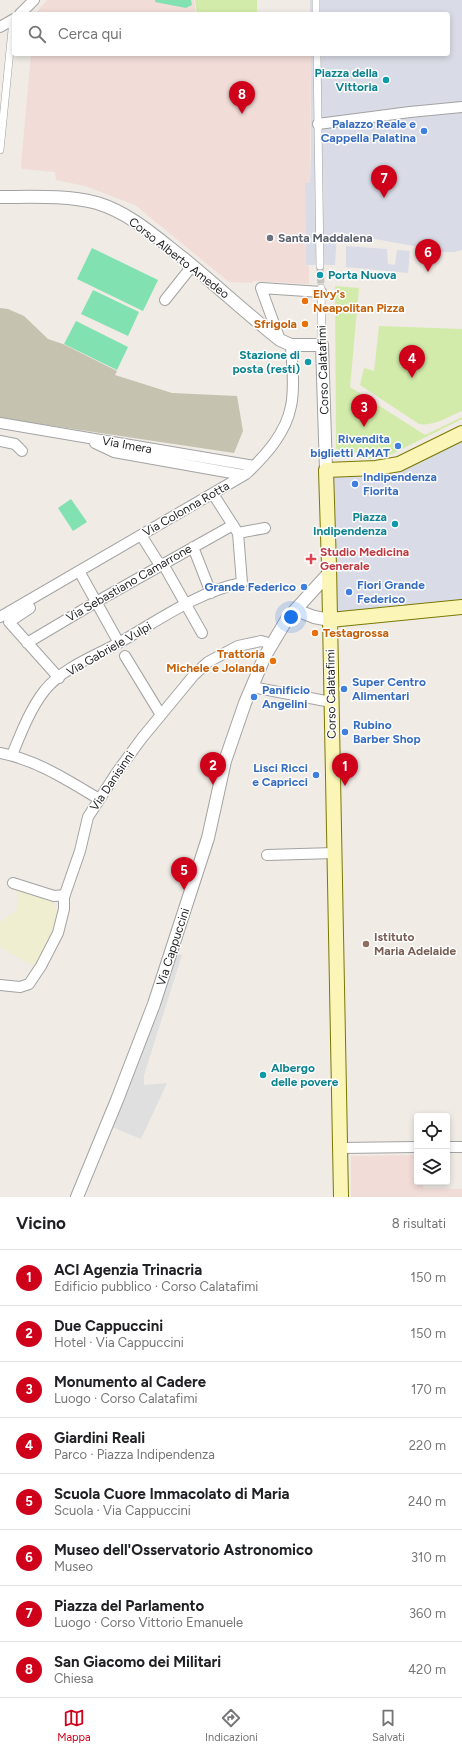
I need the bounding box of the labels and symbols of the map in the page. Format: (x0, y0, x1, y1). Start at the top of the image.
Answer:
place label: Piazza della Vittoria (314, 66, 378, 94)
marker: Piazza della Vittoria (381, 75, 391, 85)
pin: 8 (229, 81, 255, 114)
place label: Palazzo Reale e Cappella Palatina (321, 117, 416, 145)
marker: Palazzo Reale e Cappella Palatina (419, 126, 429, 136)
pin: 7 (371, 165, 397, 198)
street label: Corso Alberto Amedeo (126, 214, 232, 302)
place label: Santa Maddalena (278, 231, 373, 245)
marker: Santa Maddalena (265, 233, 275, 243)
pin: 6 (415, 239, 441, 272)
place label: Porta Nuova (328, 268, 396, 282)
marker: Porta Nuova (315, 270, 325, 280)
place label: Elvy's Neapolitan Pizza (313, 287, 405, 315)
marker: Elvy's Neapolitan Pizza (300, 296, 310, 306)
place label: Sfrigola (254, 317, 297, 331)
marker: Sfrigola (300, 319, 310, 329)
street label: Corso Calatafimi (314, 325, 332, 415)
pin: 4 (399, 345, 425, 378)
place label: Stazione di posta (resti) (232, 348, 300, 376)
marker: Stazione di posta (resti) (303, 357, 313, 367)
pin: 3 (351, 394, 377, 427)
place label: Rivendita biglietti AMAT (310, 432, 390, 460)
street label: Via Imera (101, 434, 153, 456)
marker: Rivendita biglietti AMAT (393, 441, 403, 451)
place label: Indipendenza Fiorita (363, 470, 437, 498)
street label: Via Colonna Rotta (140, 479, 232, 539)
marker: Indipendenza Fiorita (350, 479, 360, 489)
place label: Piazza Indipendenza (313, 510, 387, 538)
marker: Piazza Indipendenza (390, 519, 400, 529)
street label: Via Sebastiano Camarrone (64, 541, 195, 625)
place label: Studio Medicina Generale (320, 545, 409, 573)
marker: Studio Medicina Generale (305, 553, 317, 565)
place label: Fiori Grande Federico (357, 578, 425, 606)
place label: Grande Federico (204, 580, 296, 594)
marker: Grande Federico (299, 582, 309, 592)
marker: Fiori Grande Federico (344, 587, 354, 597)
your location (281, 607, 301, 627)
street label: Via Gabriele Vulpi (64, 619, 154, 679)
place label: Testagrossa (323, 626, 389, 640)
marker: Testagrossa (310, 628, 320, 638)
place label: Trattoria Michele e Jolanda (166, 647, 265, 675)
street label: Corso Calatafimi (323, 649, 339, 739)
marker: Trattoria Michele e Jolanda (268, 656, 278, 666)
place label: Super Centro Alimentari (352, 675, 426, 703)
place label: Panificio Angelini (262, 683, 310, 711)
marker: Super Centro Alimentari (339, 684, 349, 694)
marker: Panificio Angelini (249, 692, 259, 702)
place label: Rubino Barber Shop (353, 718, 421, 746)
marker: Rubino Barber Shop (340, 727, 350, 737)
street label: Via Danisinni (87, 749, 137, 813)
pin: 2 (200, 752, 226, 785)
pin: 1 (332, 753, 358, 786)
place label: Lisci Ricci e Capricci (252, 761, 308, 789)
marker: Lisci Ricci e Capricci (311, 770, 321, 780)
pin: 5 (171, 857, 197, 890)
street label: Via Cappuccini (154, 906, 192, 988)
place label: Istituto Maria Adelaide (374, 930, 456, 958)
marker: Istituto Maria Adelaide (361, 939, 371, 949)
place label: Albergo delle povere (271, 1061, 339, 1089)
marker: Albergo delle povere (258, 1070, 268, 1080)

